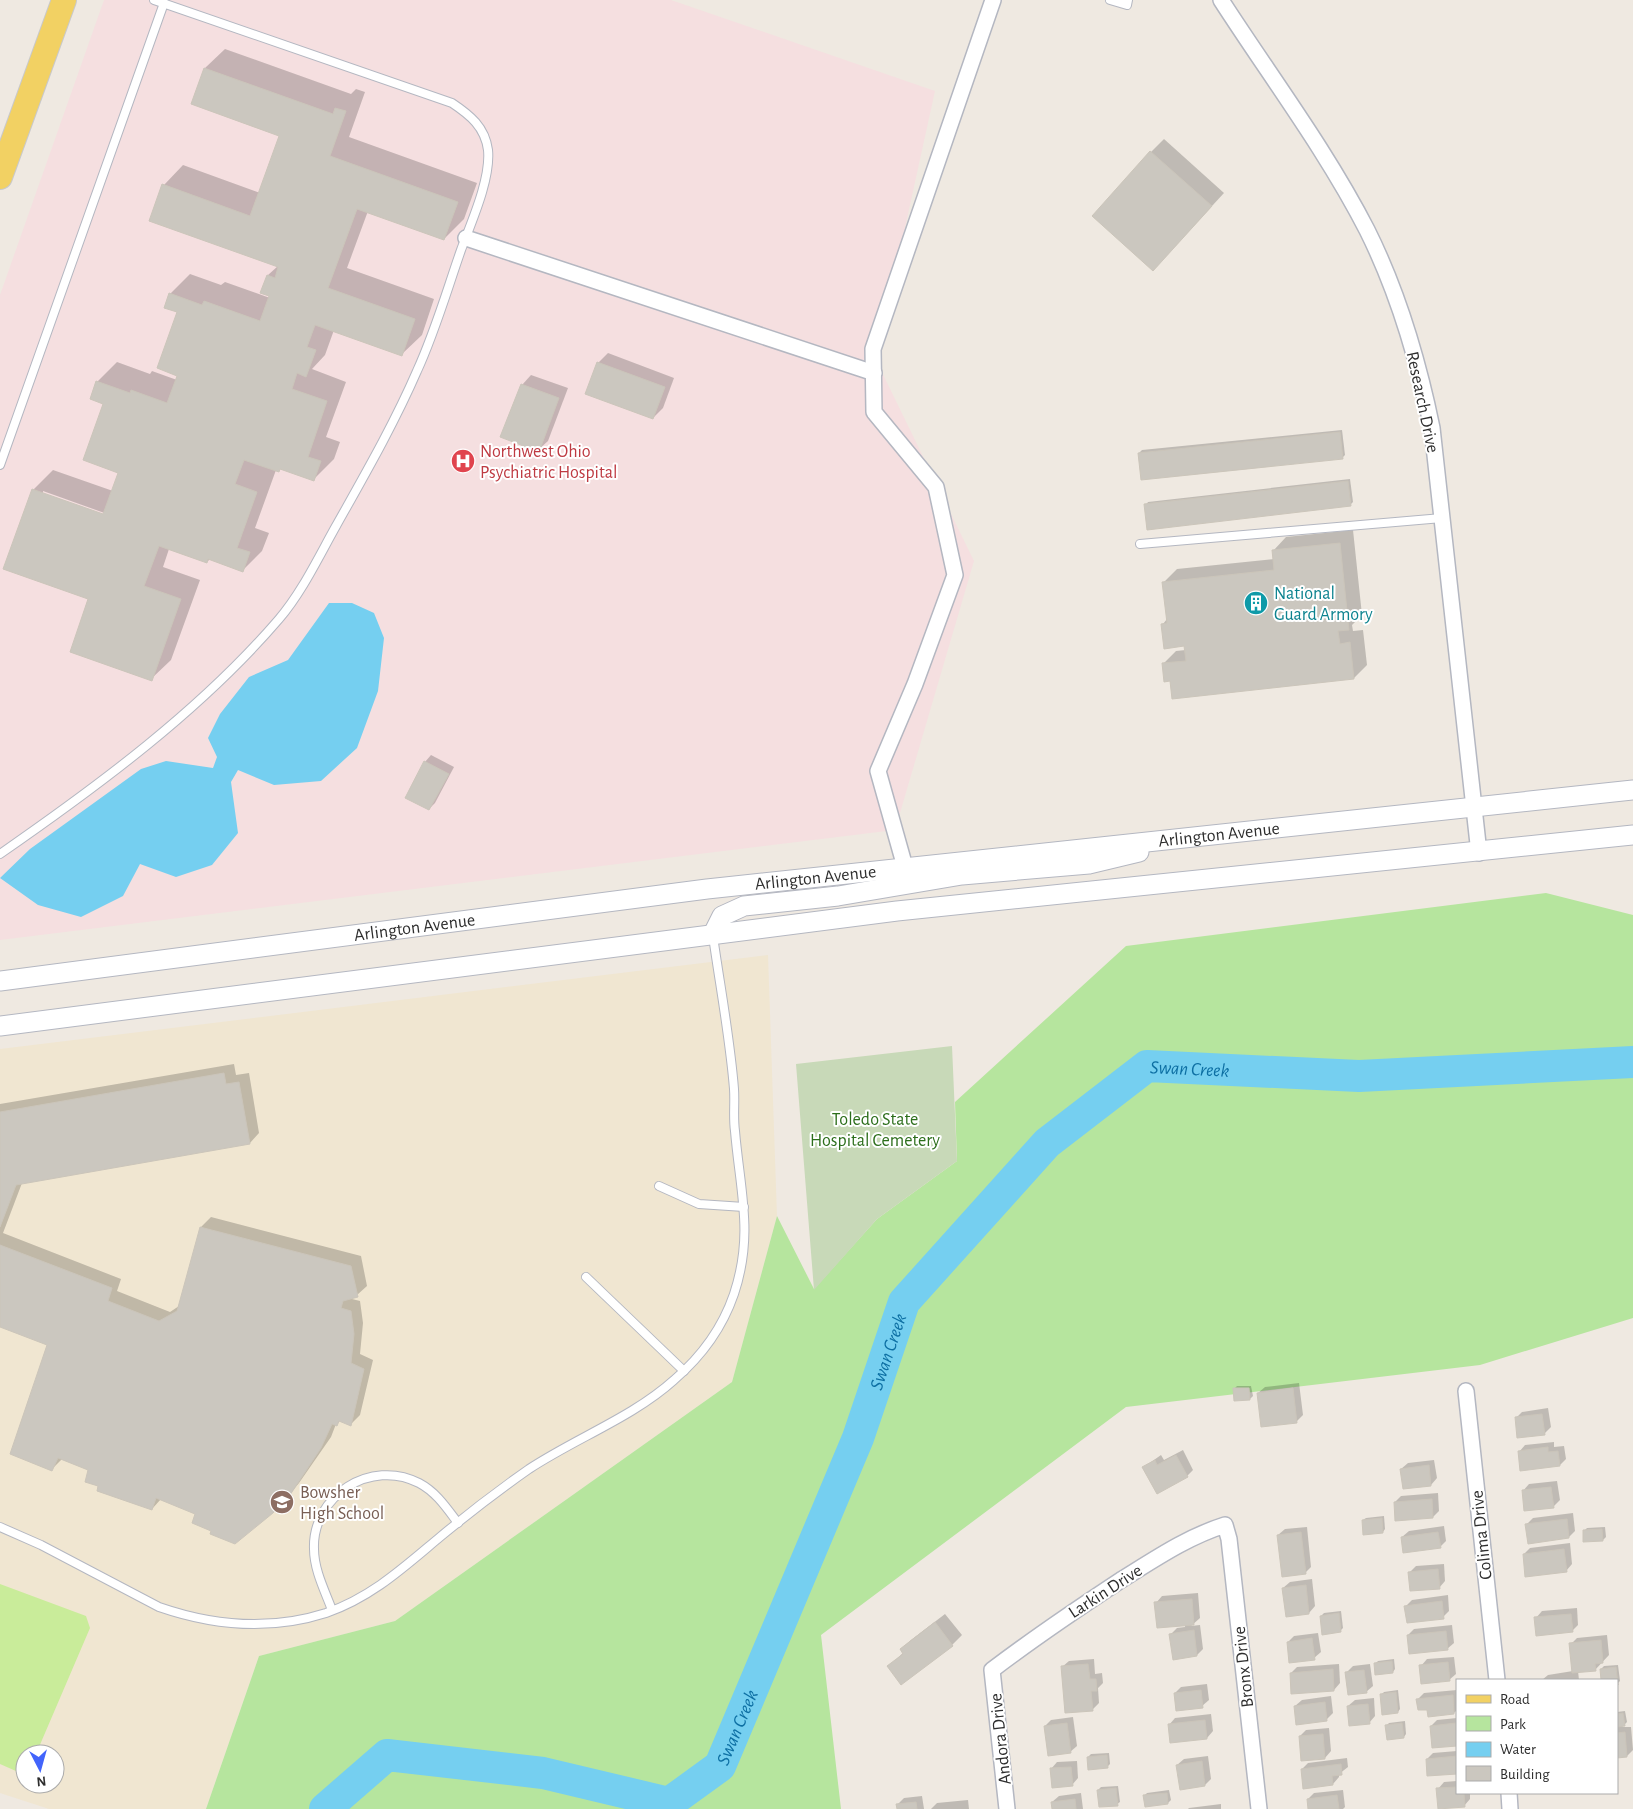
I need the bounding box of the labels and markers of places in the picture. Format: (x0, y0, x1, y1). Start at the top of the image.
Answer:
place label: Northwest Ohio Psychiatric Hospital (480, 443, 617, 482)
hospital icon: Northwest Ohio Psychiatric Hospital (450, 448, 476, 474)
place label: National Guard Armory (1274, 585, 1373, 624)
building icon: National Guard Armory (1243, 590, 1269, 616)
place label: Bowsher High School (300, 1484, 384, 1523)
school or university icon: Bowsher High School (269, 1489, 295, 1515)

